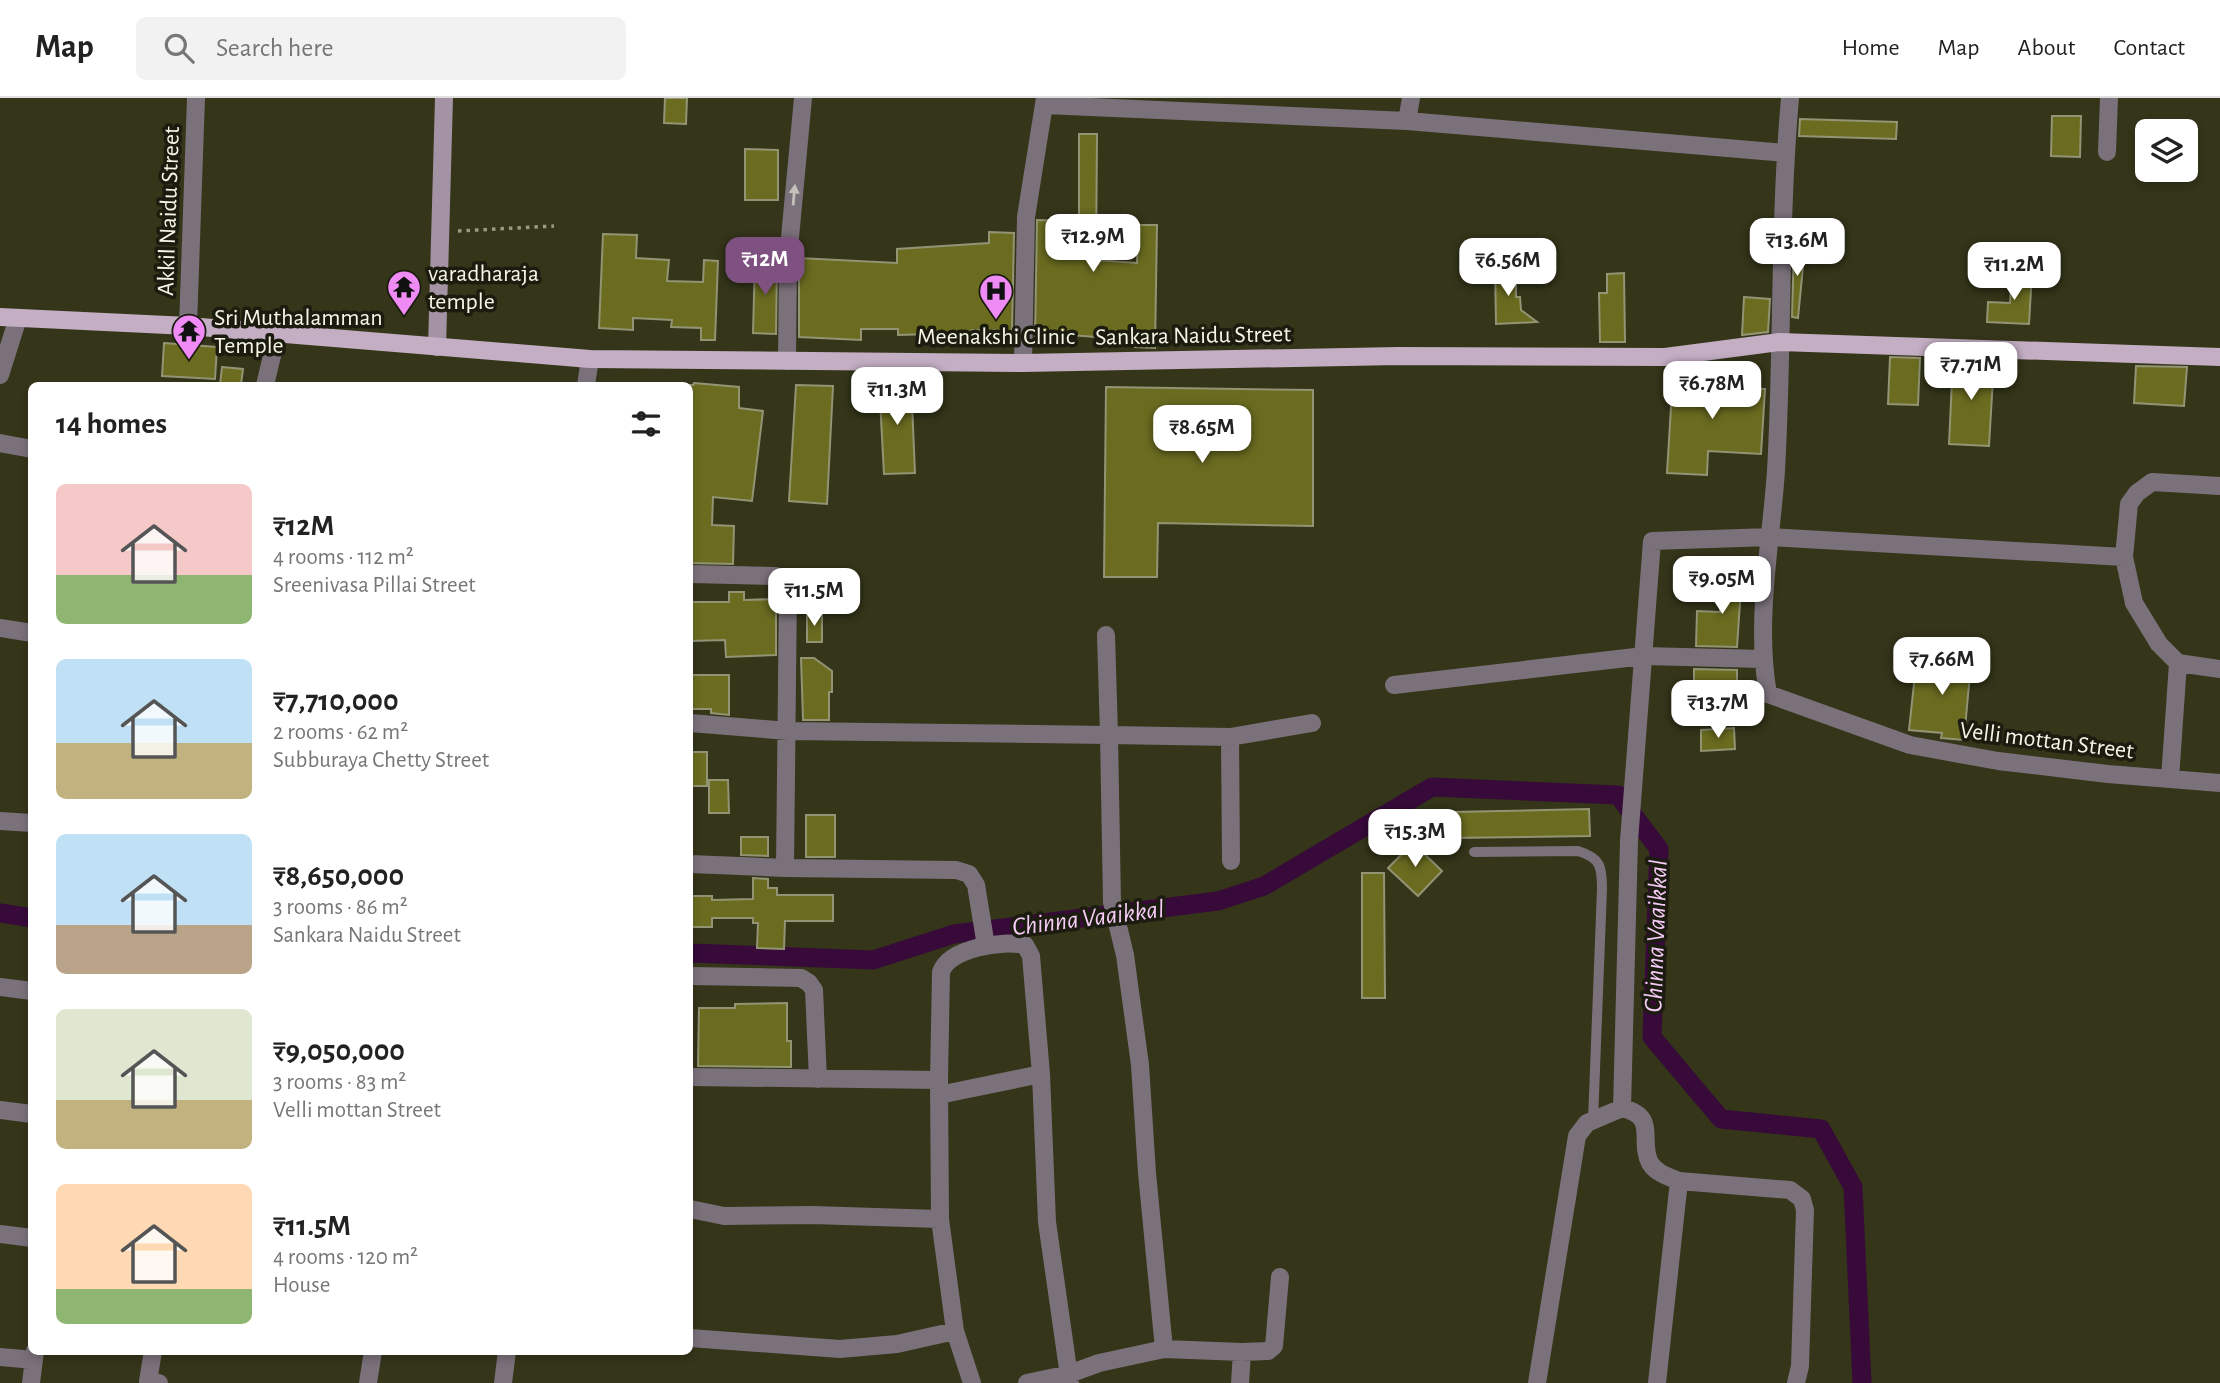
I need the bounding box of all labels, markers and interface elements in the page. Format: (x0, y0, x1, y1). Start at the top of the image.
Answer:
search box (136, 17, 626, 80)
icon: search (160, 29, 198, 67)
text: Map (35, 31, 94, 64)
text: Search here (216, 35, 334, 61)
text: Home (1842, 36, 1900, 60)
text: Map (1938, 36, 1980, 60)
text: About (2018, 36, 2075, 60)
text: Contact (2113, 36, 2185, 60)
map controls (2135, 119, 2198, 182)
button: layers (2135, 119, 2198, 182)
street label: Akkil Naidu Street (154, 126, 184, 296)
one-way arrow (789, 183, 800, 205)
pin: ₹12.9M (1036, 214, 1150, 274)
pin: ₹13.6M (1740, 218, 1854, 278)
text: ₹12.9M (1061, 225, 1125, 248)
text: ₹13.6M (1766, 229, 1828, 252)
pin: ₹12M (724, 238, 806, 297)
pin: ₹6.56M (1451, 238, 1565, 298)
pin: ₹11.2M (1957, 242, 2071, 302)
text: ₹12M (741, 248, 789, 271)
text: ₹6.56M (1475, 249, 1541, 272)
text: ₹11.2M (1984, 253, 2044, 276)
place label: varadharaja temple (428, 262, 539, 314)
temple icon: varadharaja temple (385, 268, 423, 317)
hospital icon: Meenakshi Clinic (977, 272, 1015, 321)
place label: Sri Muthalamman Temple (214, 306, 383, 358)
temple icon: Sri Muthalamman Temple (170, 312, 208, 361)
street label: Sankara Naidu Street (1095, 322, 1291, 350)
place label: Meenakshi Clinic (917, 325, 1075, 349)
pin: ₹7.71M (1914, 342, 2028, 402)
text: ₹7.71M (1940, 353, 2002, 376)
pin: ₹6.78M (1655, 362, 1769, 421)
pin: ₹11.3M (840, 368, 954, 427)
text: ₹6.78M (1679, 372, 1745, 395)
text: ₹11.3M (867, 378, 927, 401)
icon: filters (627, 405, 665, 443)
pin: ₹8.65M (1145, 406, 1259, 465)
text: 14 homes (56, 409, 167, 439)
text: ₹8.65M (1169, 416, 1235, 439)
text: ₹12M (273, 511, 334, 541)
icon: home (112, 512, 196, 596)
text: 4 rooms · 112 m² (273, 546, 414, 569)
pin: ₹9.05M (1665, 556, 1779, 616)
text: ₹9.05M (1689, 567, 1755, 590)
pin: ₹11.5M (757, 568, 871, 628)
text: Sreenivasa Pillai Street (273, 574, 476, 597)
text: ₹11.5M (784, 579, 844, 602)
pin: ₹7.66M (1885, 638, 1999, 697)
text: ₹7.66M (1909, 648, 1975, 671)
pin: ₹13.7M (1661, 680, 1775, 740)
text: ₹7,710,000 (273, 686, 399, 716)
icon: home (112, 687, 196, 771)
text: ₹13.7M (1687, 691, 1749, 714)
street label: Velli mottan Street (1958, 718, 2136, 764)
text: 2 rooms · 62 m² (273, 721, 408, 744)
text: Subburaya Chetty Street (273, 749, 489, 772)
pin: ₹15.3M (1358, 810, 1472, 869)
text: ₹15.3M (1384, 820, 1446, 843)
water label: Chinna Vaaikkal (1640, 859, 1672, 1013)
text: ₹8,650,000 (273, 861, 404, 891)
icon: home (112, 862, 196, 946)
text: 3 rooms · 86 m² (273, 896, 408, 919)
water label: Chinna Vaaikkal (1011, 896, 1166, 940)
text: Sankara Naidu Street (273, 924, 461, 947)
text: ₹9,050,000 (273, 1036, 405, 1066)
icon: home (112, 1037, 196, 1121)
text: 3 rooms · 83 m² (273, 1071, 406, 1094)
text: Velli mottan Street (273, 1099, 441, 1122)
text: ₹11.5M (273, 1211, 351, 1241)
icon: home (112, 1212, 196, 1296)
text: 4 rooms · 120 m² (273, 1246, 418, 1269)
text: House (273, 1274, 330, 1297)

